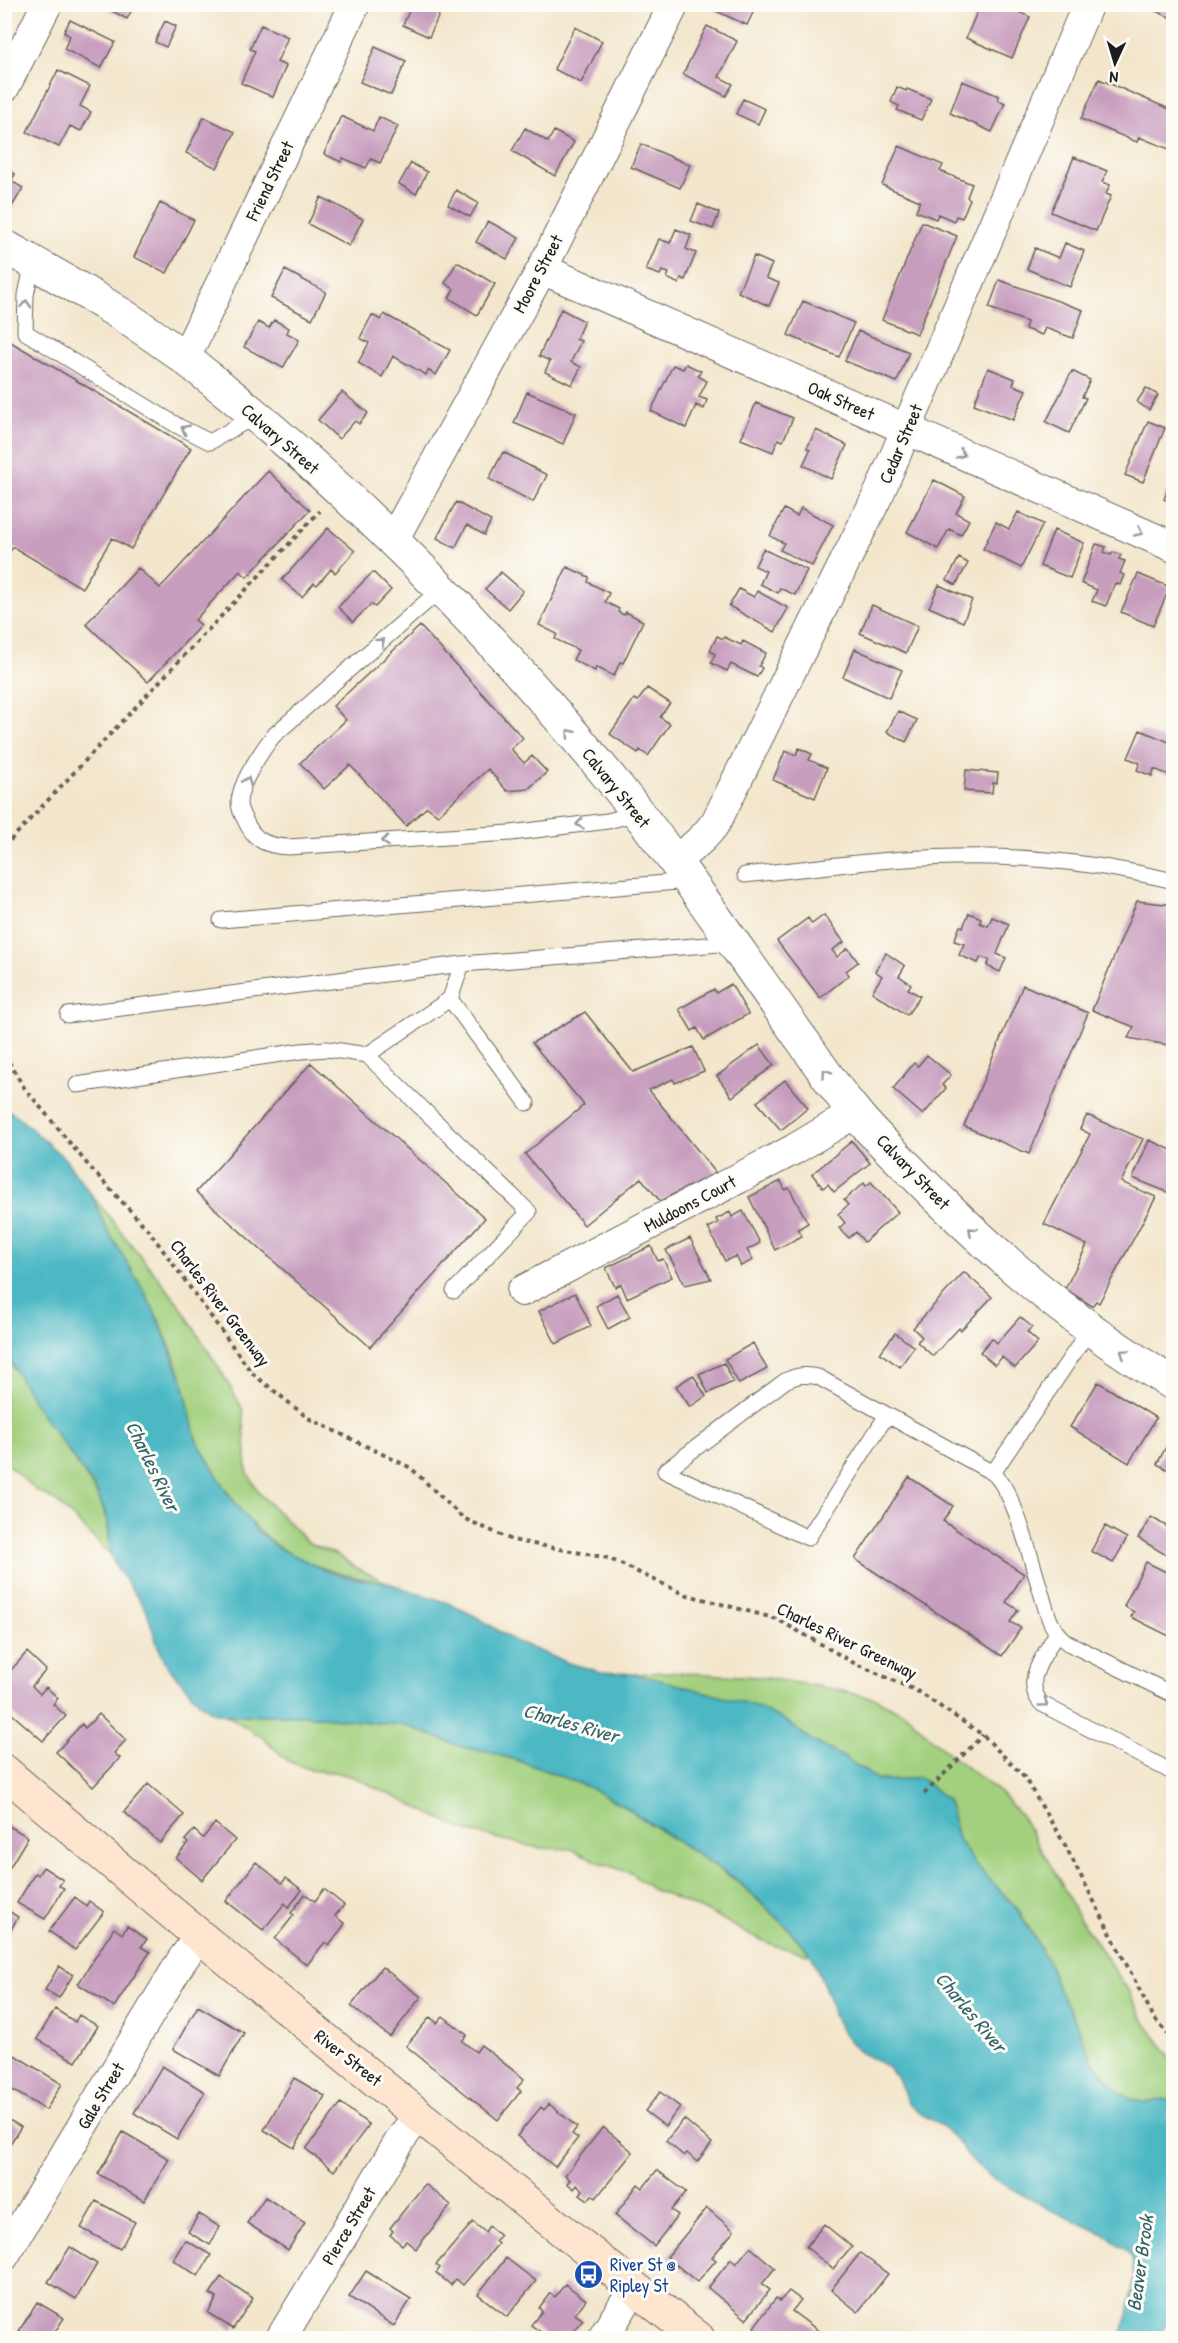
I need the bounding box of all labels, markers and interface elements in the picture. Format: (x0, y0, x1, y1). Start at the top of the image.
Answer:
north arrow (1085, 33, 1145, 93)
text: N (1108, 67, 1119, 89)
street label: Friend Street (239, 136, 300, 226)
street label: Moore Street (506, 230, 569, 317)
one-way arrow (19, 299, 32, 308)
street label: Oak Street (804, 375, 879, 427)
street label: Calvary Street (236, 398, 326, 480)
street label: Cedar Street (873, 399, 929, 487)
one-way arrow (181, 425, 192, 436)
one-way arrow (954, 447, 965, 459)
one-way arrow (1133, 525, 1144, 537)
one-way arrow (374, 638, 384, 649)
one-way arrow (566, 729, 577, 739)
street label: Calvary Street (576, 742, 657, 834)
one-way arrow (240, 776, 252, 787)
one-way arrow (575, 818, 584, 830)
one-way arrow (381, 834, 390, 847)
one-way arrow (822, 1068, 833, 1079)
street label: Calvary Street (871, 1128, 956, 1216)
street label: Muldoons Court (639, 1168, 741, 1238)
one-way arrow (968, 1228, 979, 1239)
street label: Charles River Greenway (164, 1234, 277, 1372)
one-way arrow (1120, 1349, 1131, 1360)
water label: Charles River (120, 1416, 188, 1518)
street label: Charles River Greenway (773, 1596, 922, 1686)
water label: Charles River (520, 1696, 624, 1750)
one-way arrow (1037, 1696, 1048, 1707)
water label: Charles River (930, 1966, 1015, 2060)
street label: River Street (309, 2023, 388, 2092)
street label: Gale Street (71, 2057, 131, 2134)
street label: Pierce Street (315, 2181, 382, 2269)
water label: Beaver Brook (1119, 2212, 1160, 2313)
place label: River St @ Ripley St (610, 2252, 676, 2298)
bus stop icon: River St @ Ripley St (573, 2259, 605, 2291)

